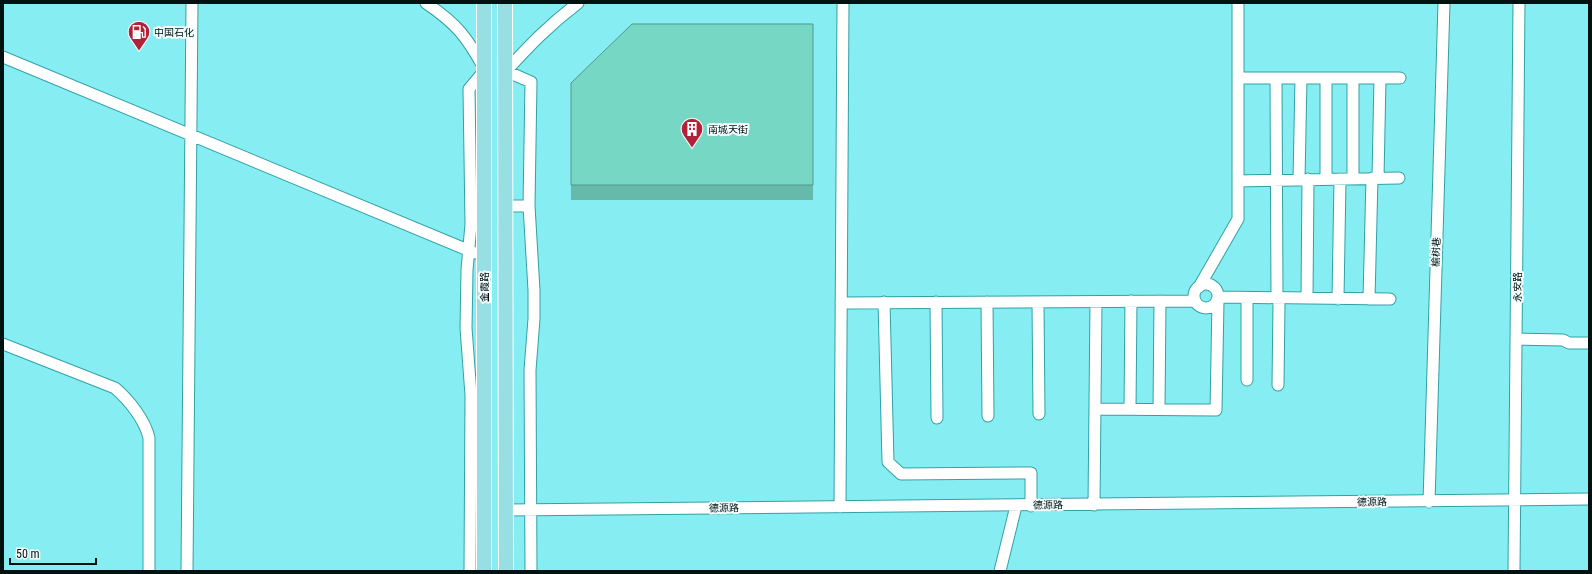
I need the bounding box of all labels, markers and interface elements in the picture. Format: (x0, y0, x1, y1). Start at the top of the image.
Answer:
fuel station icon: 中国石化 (126, 19, 152, 52)
place label: 中国石化 (154, 27, 194, 38)
building icon: 南城天街 (679, 116, 705, 149)
place label: 南城天街 (708, 124, 748, 135)
street label: 榆树巷 (1430, 237, 1442, 267)
street label: 金霞路 (479, 272, 490, 302)
street label: 永安路 (1512, 272, 1523, 302)
street label: 德源路 (1357, 496, 1387, 508)
street label: 德源路 (1033, 499, 1063, 511)
street label: 德源路 (709, 502, 739, 514)
scale bar (10, 540, 96, 566)
text: 50 m (16, 547, 40, 561)

